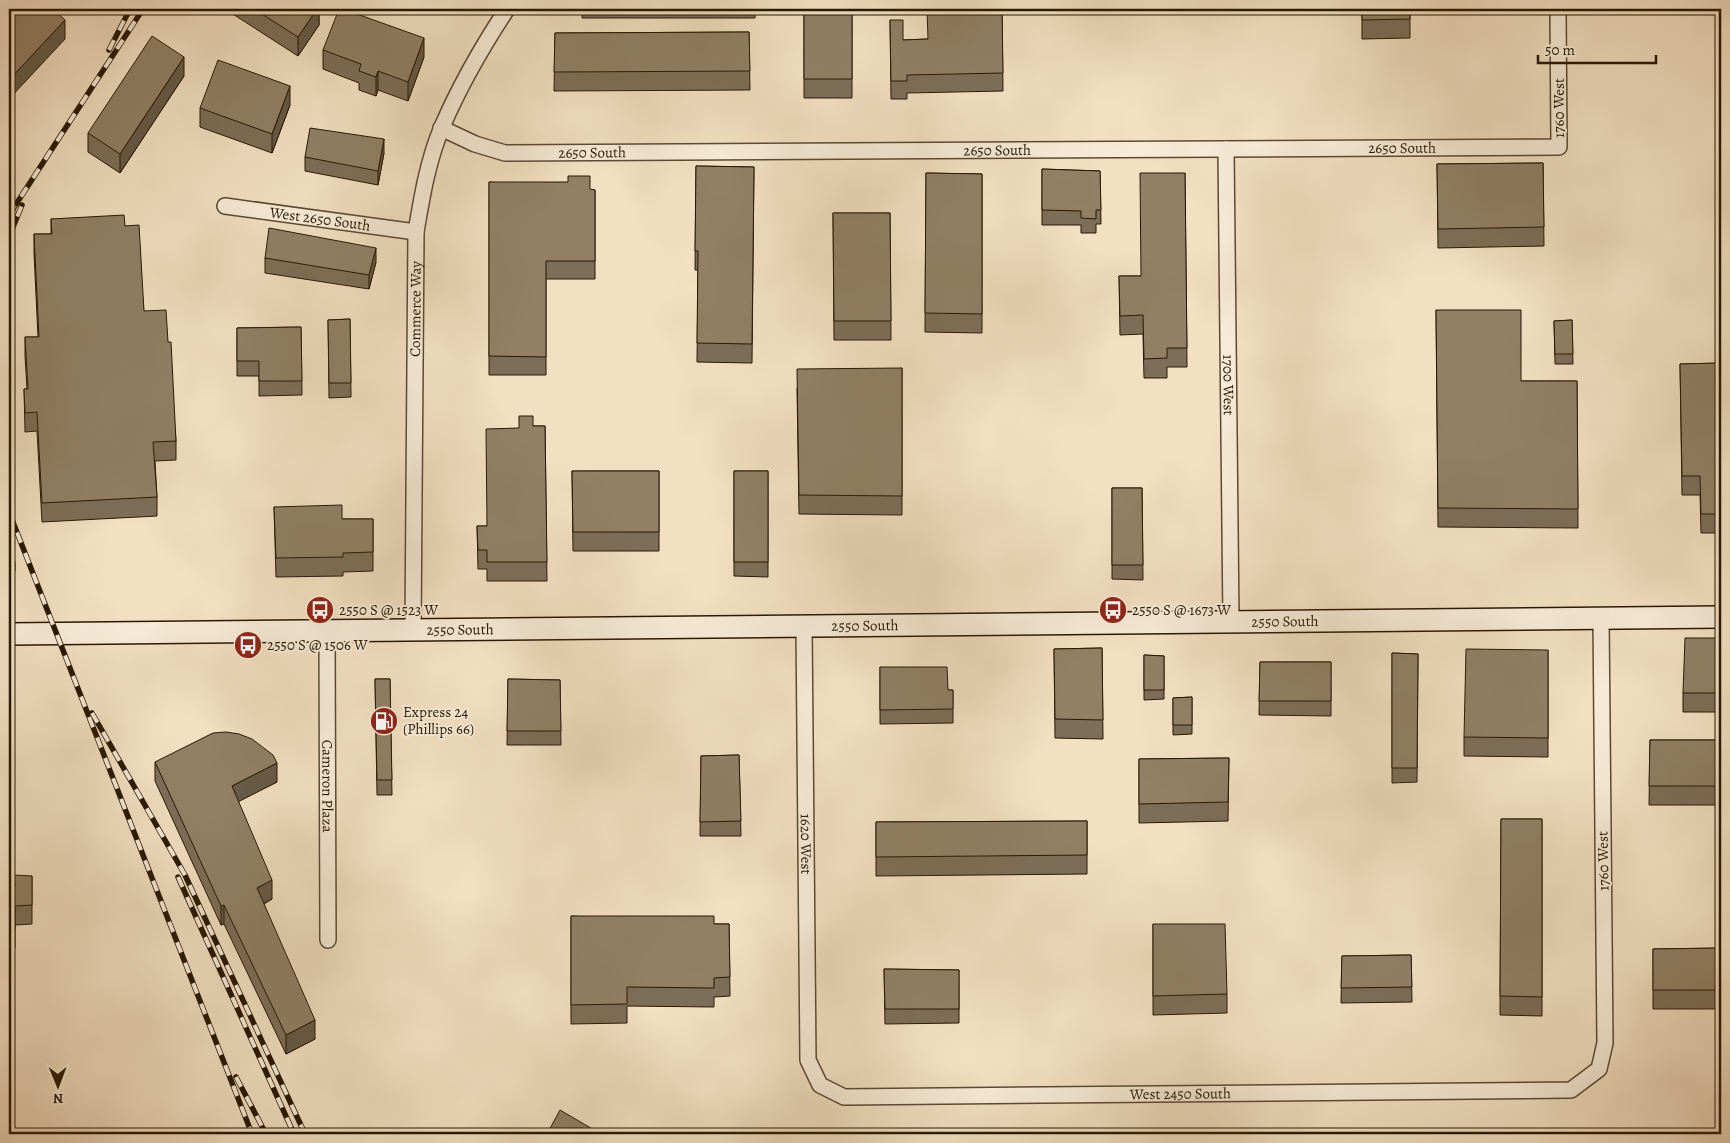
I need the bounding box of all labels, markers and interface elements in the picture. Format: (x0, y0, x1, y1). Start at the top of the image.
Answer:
scale bar (1538, 32, 1655, 64)
text: 50 m (1545, 40, 1575, 60)
street label: 1760 West (1549, 78, 1569, 138)
street label: 2650 South (1368, 138, 1436, 158)
street label: 2650 South (963, 140, 1031, 160)
street label: 2650 South (558, 142, 626, 163)
street label: West 2650 South (268, 202, 372, 236)
street label: Commerce Way (405, 261, 426, 357)
street label: 1700 West (1218, 354, 1239, 416)
bus stop icon: 2550 S @ 1523 W (305, 595, 335, 625)
bus stop icon: 2550 S @ 1673 W (1098, 595, 1128, 625)
place label: 2550 S @ 1523 W (339, 600, 438, 620)
place label: 2550 S @ 1673 W (1132, 600, 1231, 620)
street label: 2550 South (1251, 611, 1319, 632)
street label: 2550 South (831, 615, 899, 636)
street label: 2550 South (426, 619, 494, 640)
bus stop icon: 2550 S @ 1506 W (233, 630, 263, 660)
place label: 2550 S @ 1506 W (267, 635, 368, 655)
place label: Express 24 (Phillips 66) (403, 702, 474, 739)
fuel station icon: Express 24 (Phillips 66) (369, 706, 399, 736)
street label: Cameron Plaza (317, 740, 338, 832)
street label: 1620 West (796, 814, 816, 875)
street label: 1760 West (1592, 831, 1614, 891)
north arrow (32, 1060, 82, 1110)
street label: West 2450 South (1129, 1083, 1231, 1104)
text: N (53, 1089, 63, 1108)

